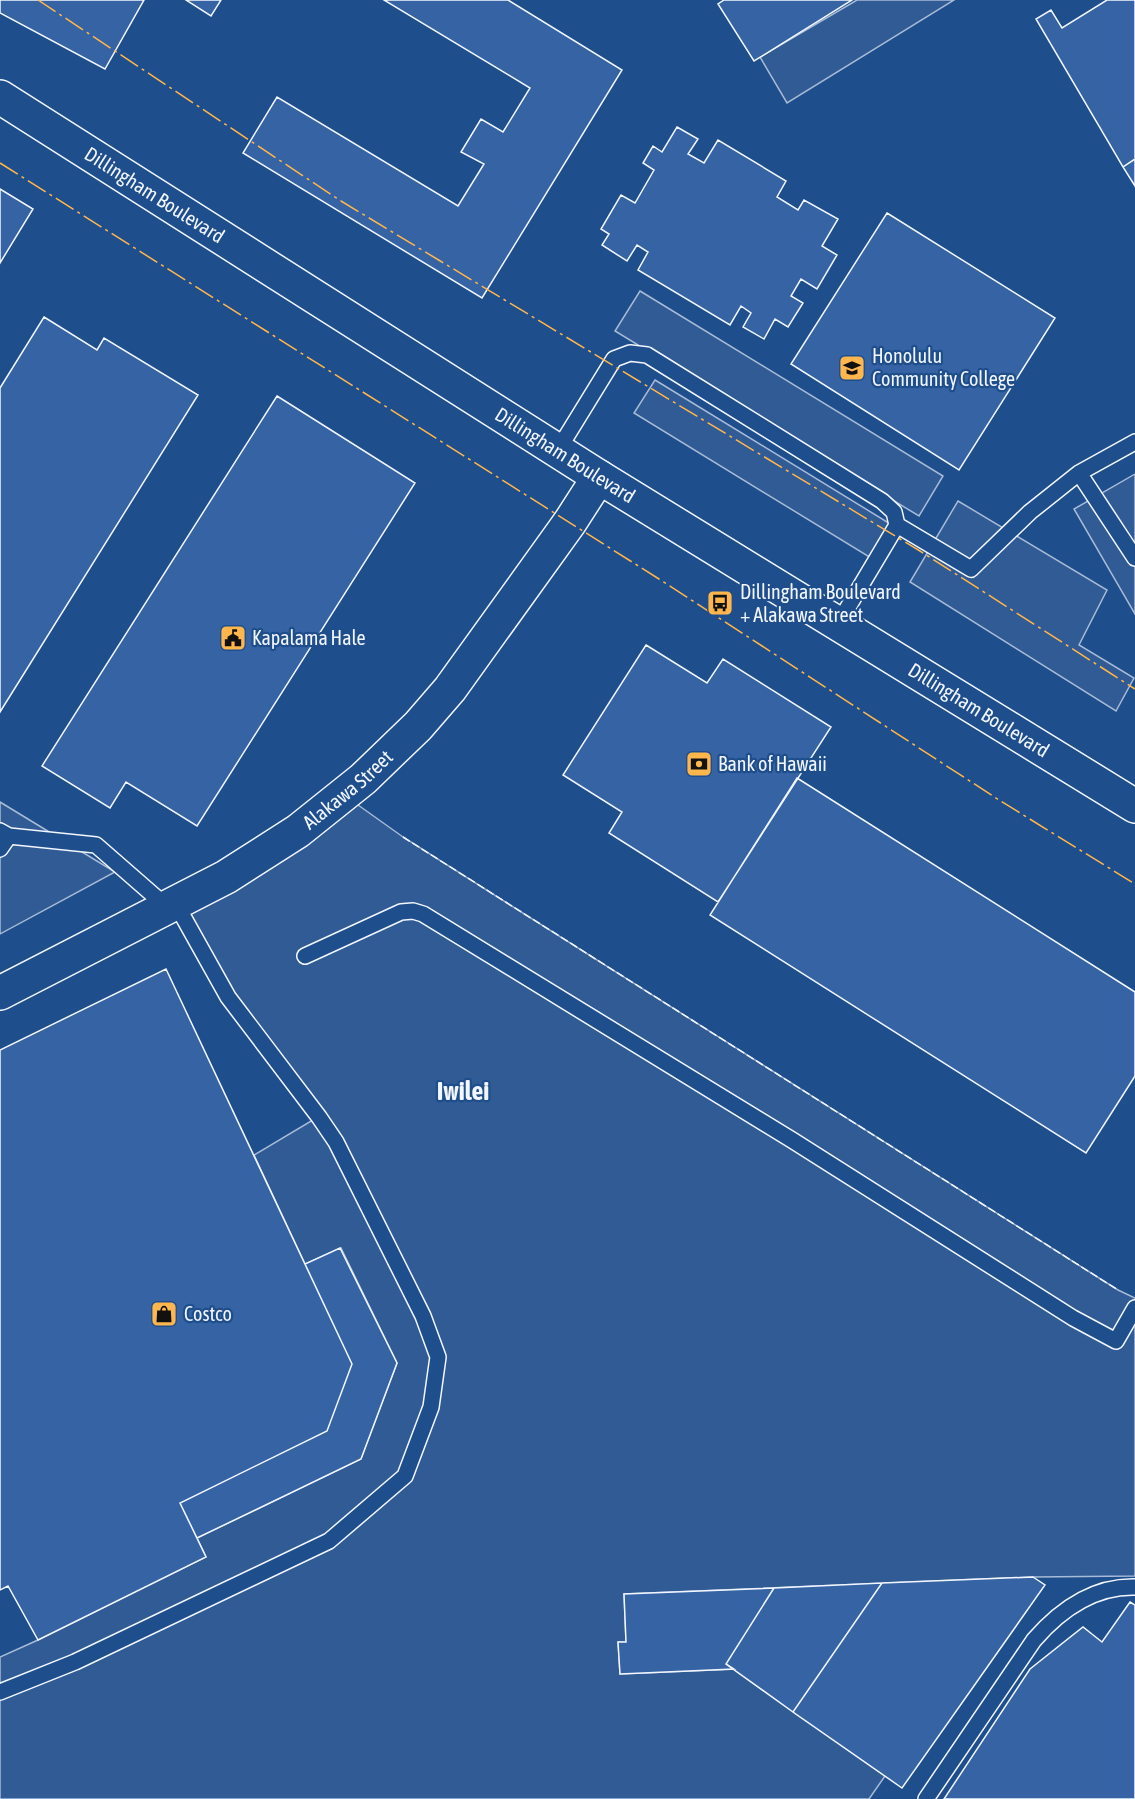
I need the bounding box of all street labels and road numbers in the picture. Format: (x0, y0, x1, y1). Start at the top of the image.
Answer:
street label: Dillingham Boulevard (81, 142, 229, 247)
street label: Dillingham Boulevard (491, 402, 639, 507)
street label: Dillingham Boulevard (905, 658, 1054, 762)
street label: Alakawa Street (298, 745, 397, 834)

